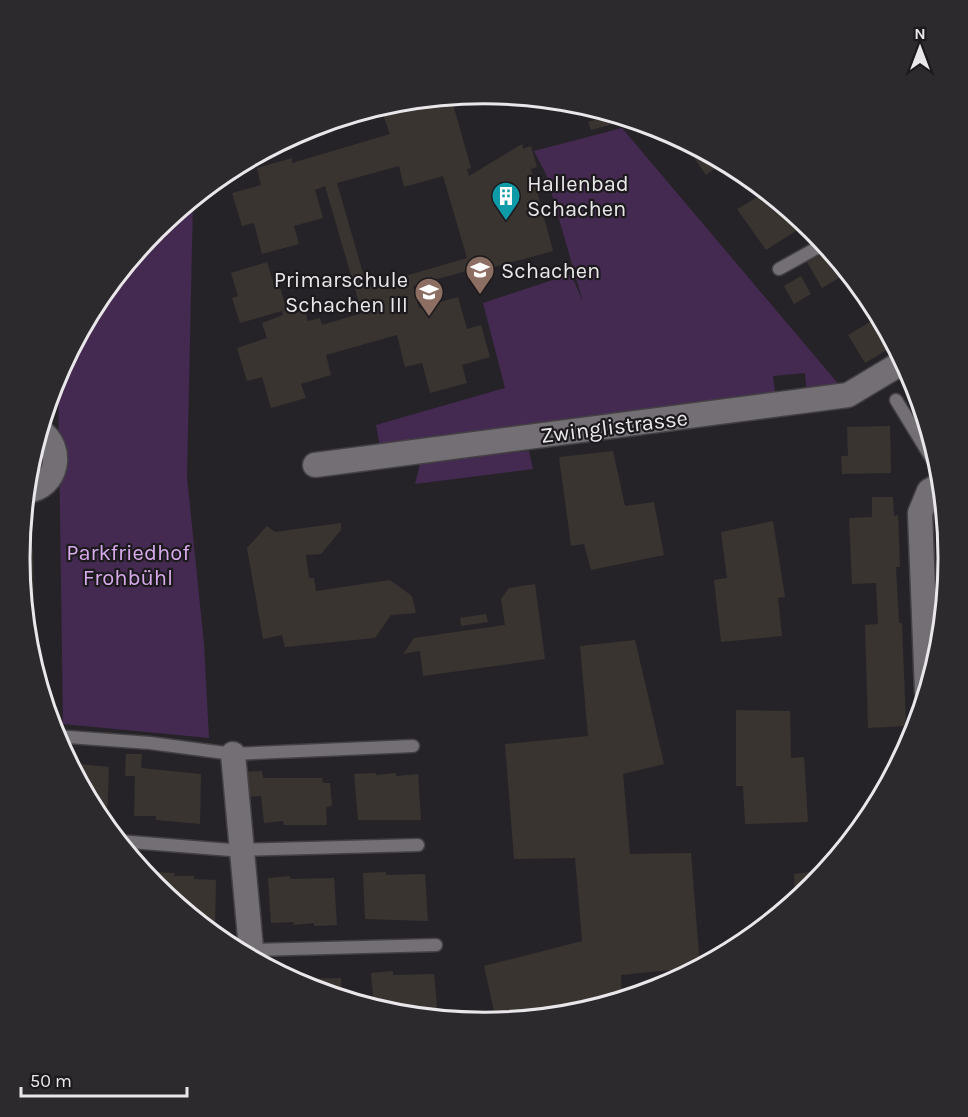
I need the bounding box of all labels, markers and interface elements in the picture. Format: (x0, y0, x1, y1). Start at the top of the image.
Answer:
north arrow (890, 18, 950, 78)
text: N (914, 24, 926, 43)
place label: Hallenbad Schachen (527, 171, 629, 222)
building icon: Hallenbad Schachen (490, 180, 522, 222)
school or university icon: Schachen (464, 254, 496, 296)
place label: Schachen (501, 258, 600, 284)
place label: Primarschule Schachen III (274, 267, 408, 318)
school or university icon: Primarschule Schachen III (413, 276, 445, 318)
street label: Zwinglistrasse (539, 405, 689, 449)
park label: Parkfriedhof Frohbühl (66, 540, 190, 591)
scale bar (21, 1060, 188, 1098)
text: 50 m (30, 1070, 72, 1092)

